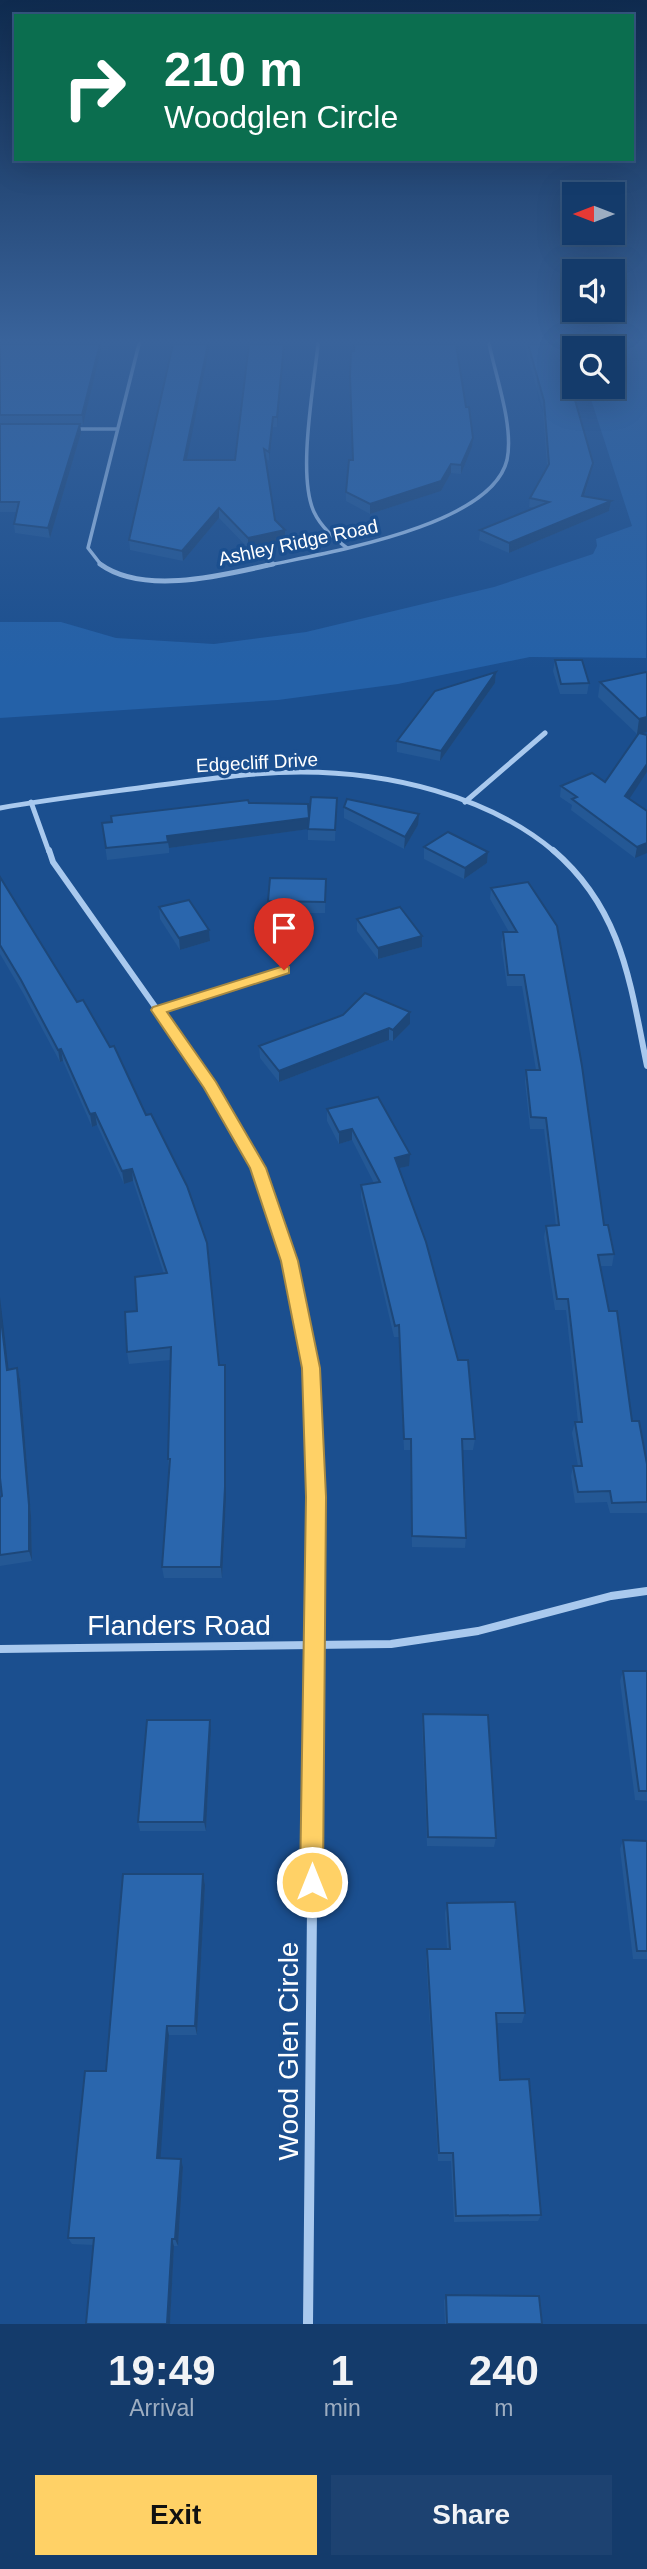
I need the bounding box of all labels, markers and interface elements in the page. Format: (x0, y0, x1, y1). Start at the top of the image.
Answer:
icon: right (49, 42, 140, 133)
text: 210 m (164, 42, 303, 96)
text: Woodglen Circle (164, 99, 398, 135)
north arrow (562, 182, 625, 245)
map controls (562, 182, 625, 399)
button: sound (562, 259, 625, 322)
button: search (562, 336, 625, 399)
street label: Ashley Ridge Road (216, 515, 380, 570)
street label: Edgecliff Drive (195, 749, 319, 776)
pin (254, 898, 314, 970)
icon: arrive (265, 909, 303, 947)
street label: Flanders Road (87, 1610, 271, 1641)
position arrow (275, 1845, 349, 1919)
street label: Wood Glen Circle (273, 1942, 304, 2160)
text: 19:49 (108, 2347, 216, 2394)
text: 1 (330, 2347, 354, 2394)
text: 240 (469, 2347, 539, 2394)
text: Arrival (129, 2395, 194, 2421)
text: min (324, 2395, 361, 2421)
text: m (494, 2395, 513, 2421)
button: Exit (35, 2475, 317, 2555)
button: Share (331, 2475, 612, 2555)

